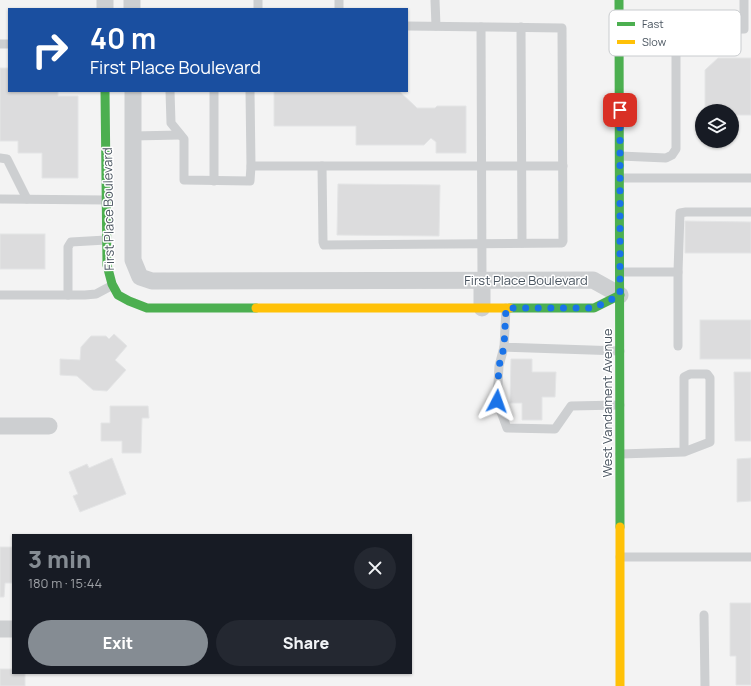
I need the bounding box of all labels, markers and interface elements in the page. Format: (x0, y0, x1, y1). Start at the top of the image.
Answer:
legend (609, 10, 741, 56)
text: Fast (642, 16, 664, 31)
text: 40 m (90, 19, 156, 57)
icon: right (24, 24, 76, 76)
text: Slow (642, 34, 667, 49)
text: First Place Boulevard (90, 55, 261, 79)
pin (603, 93, 637, 127)
icon: arrive (609, 99, 631, 121)
map controls (695, 104, 739, 148)
button: layers (695, 104, 739, 148)
street label: First Place Boulevard (98, 147, 118, 271)
street label: First Place Boulevard (464, 271, 588, 289)
street label: West Vandament Avenue (598, 328, 616, 478)
position arrow (476, 380, 518, 422)
text: 3 min (28, 542, 91, 575)
button: close (354, 547, 396, 589)
text: 180 m · 15:44 (28, 574, 102, 592)
button: Exit (28, 620, 208, 666)
button: Share (216, 620, 396, 666)

